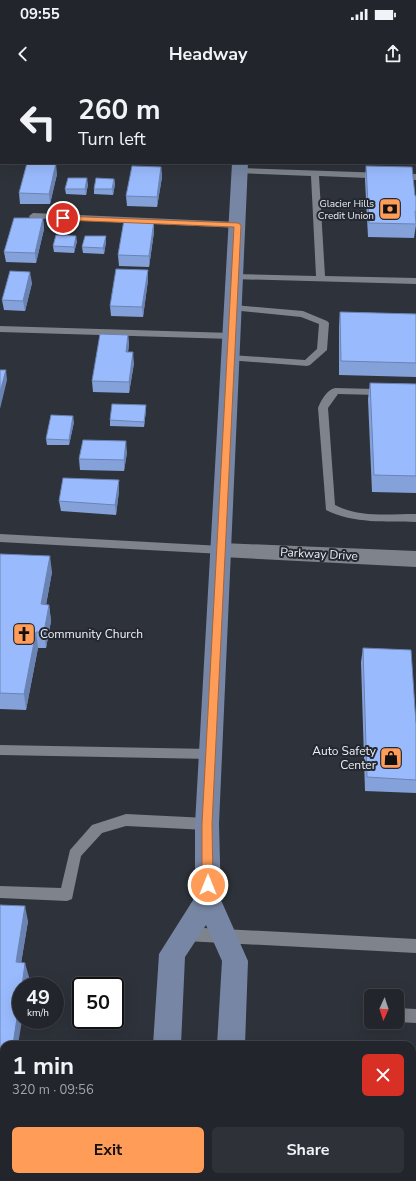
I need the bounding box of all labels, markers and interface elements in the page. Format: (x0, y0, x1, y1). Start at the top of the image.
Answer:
text: 09:55 (20, 4, 60, 24)
text: Headway (169, 42, 247, 66)
icon: back (12, 43, 34, 65)
icon: share (382, 43, 404, 65)
text: 260 m (78, 91, 161, 129)
icon: left (12, 96, 64, 148)
text: Turn left (78, 127, 146, 151)
bank icon: Glacier Hills Credit Union (377, 196, 403, 222)
place label: Glacier Hills Credit Union (318, 197, 374, 223)
pin (46, 201, 80, 235)
icon: arrive (52, 207, 74, 229)
street label: Parkway Drive (280, 544, 358, 564)
church icon: Community Church (11, 621, 37, 647)
place label: Community Church (40, 626, 143, 642)
place label: Auto Safety Center (312, 743, 377, 773)
shop icon: Auto Safety Center (378, 745, 404, 771)
position arrow (187, 864, 229, 906)
speed limit sign: 50 (72, 977, 124, 1029)
text: 49 (26, 984, 50, 1011)
north arrow (364, 989, 404, 1029)
map controls (364, 989, 404, 1029)
text: km/h (27, 1006, 49, 1020)
text: 1 min (12, 1050, 74, 1082)
button: close (362, 1054, 404, 1096)
text: 320 m · 09:56 (12, 1081, 94, 1099)
button: Exit (12, 1127, 204, 1173)
button: Share (212, 1127, 404, 1173)

